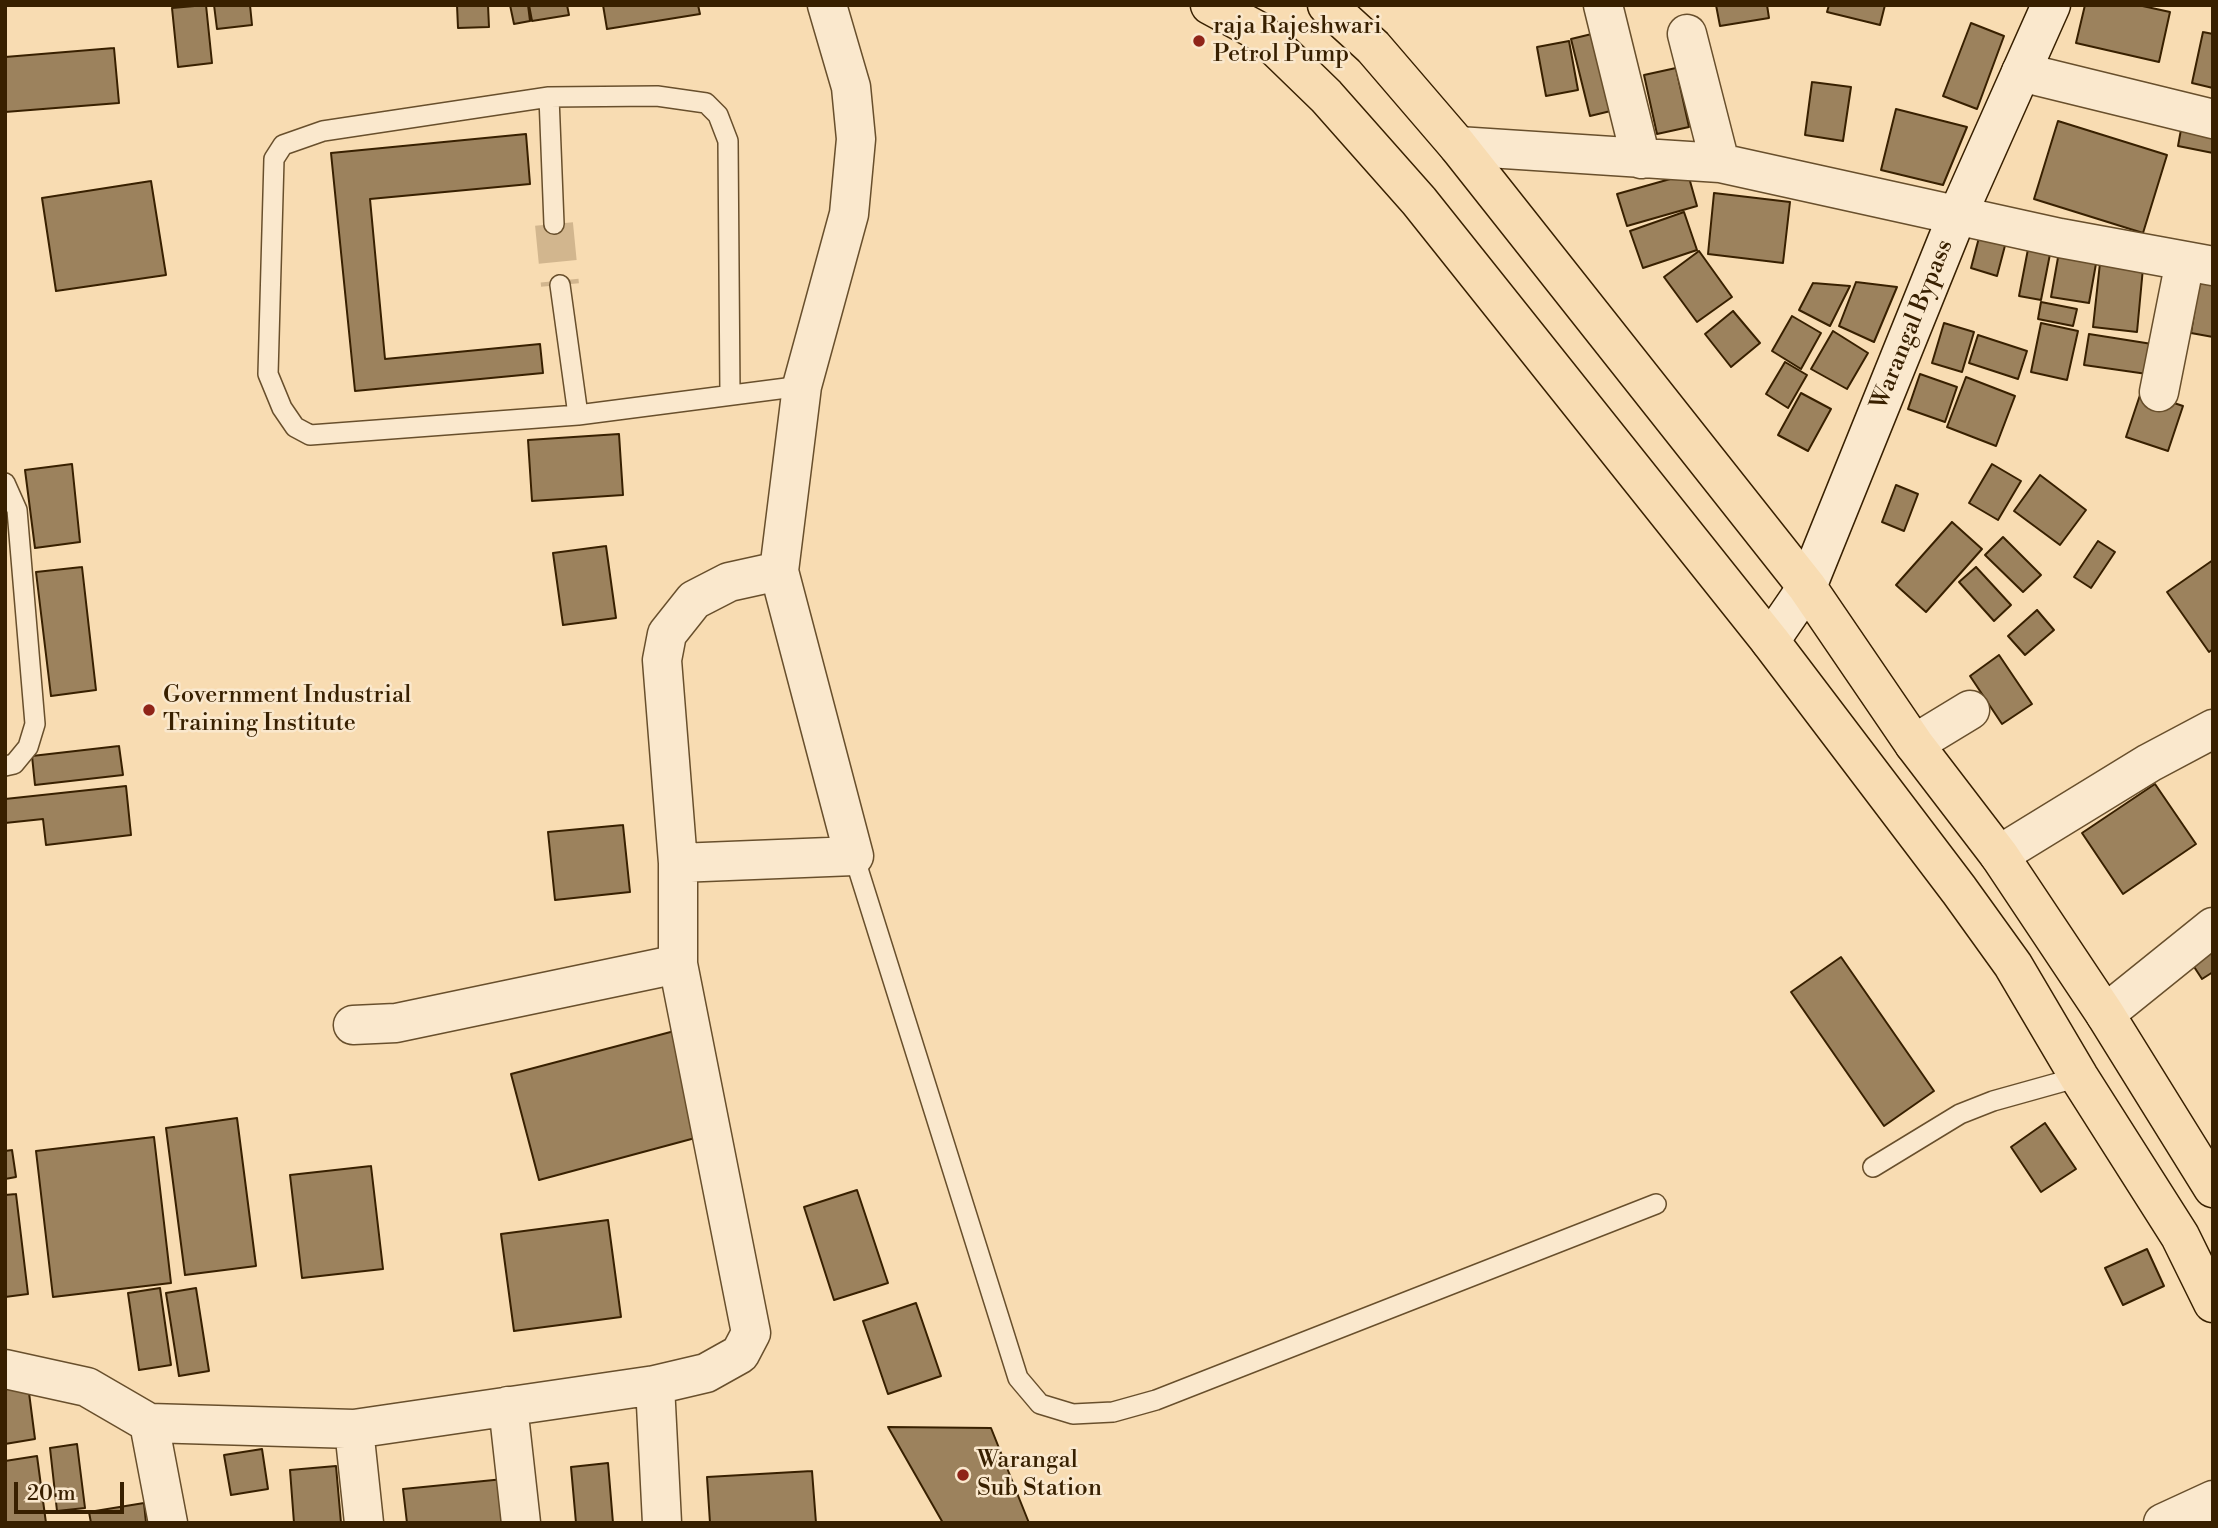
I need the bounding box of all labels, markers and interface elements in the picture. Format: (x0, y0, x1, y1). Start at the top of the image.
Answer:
place label: raja Rajeshwari Petrol Pump (1213, 13, 1382, 69)
marker: raja Rajeshwari Petrol Pump (1191, 33, 1207, 49)
street label: Warangal Bypass (1866, 236, 1960, 414)
place label: Government Industrial Training Institute (163, 682, 411, 738)
marker: Government Industrial Training Institute (141, 702, 157, 718)
place label: Warangal Sub Station (977, 1447, 1102, 1503)
marker: Warangal Sub Station (955, 1467, 971, 1483)
scale bar (18, 1468, 128, 1512)
text: 20 m (27, 1481, 76, 1507)

